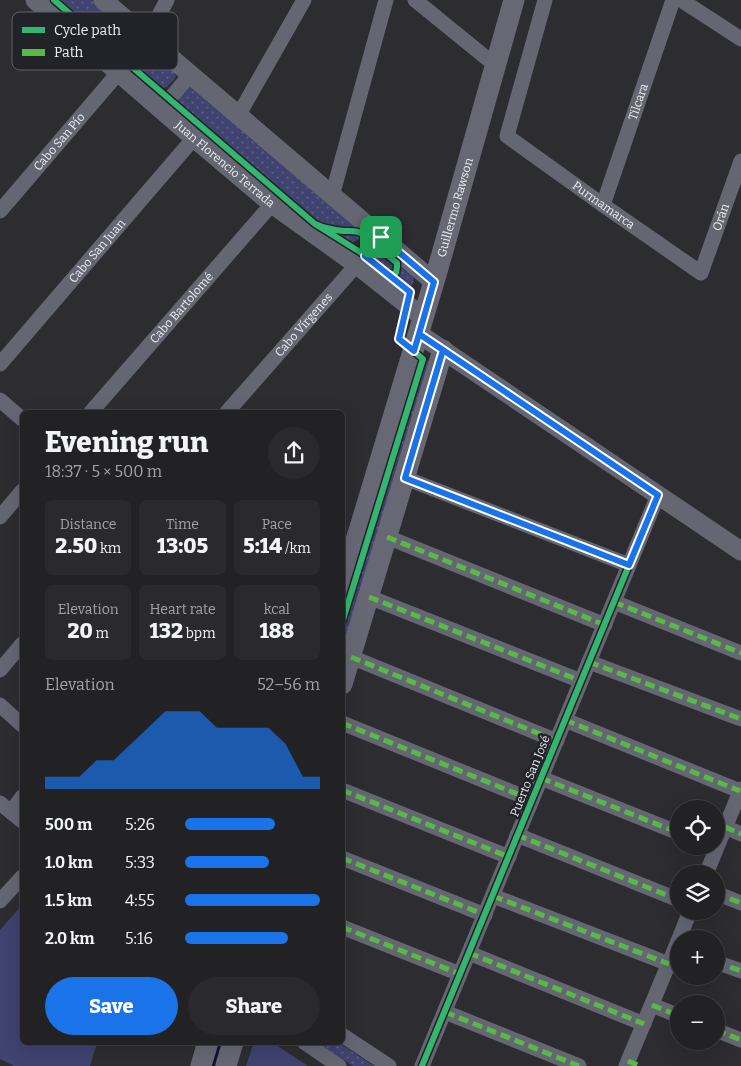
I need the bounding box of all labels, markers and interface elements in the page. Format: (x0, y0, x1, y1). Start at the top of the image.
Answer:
legend (12, 12, 178, 70)
text: Cycle path (54, 22, 121, 39)
text: Path (54, 44, 84, 61)
street label: Tilcara (625, 81, 651, 122)
street label: Cabo San Pío (31, 110, 88, 174)
street label: Juan Florencio Terrada (172, 117, 278, 210)
street label: Guillermo Rawson (434, 156, 476, 259)
street label: Purmamarca (570, 178, 638, 232)
street label: Orán (710, 201, 732, 233)
street label: Cabo San Juan (66, 216, 128, 286)
pin (360, 216, 402, 258)
icon: arrive (367, 223, 395, 251)
street label: Cabo Bartolomé (147, 270, 216, 346)
street label: Cabo Vírgenes (272, 290, 335, 360)
text: Evening run (45, 426, 208, 459)
button: share (268, 427, 320, 479)
text: 18:37 · 5 × 500 m (45, 462, 162, 481)
text: Distance (60, 516, 117, 533)
text: Time (166, 516, 199, 533)
text: Pace (262, 516, 292, 533)
text: 2.50 (55, 533, 97, 559)
text: 13:05 (157, 533, 208, 559)
text: 5:14 (243, 533, 282, 559)
text: km (97, 540, 121, 557)
text: /km (282, 540, 311, 557)
text: Elevation (58, 601, 119, 618)
text: Heart rate (149, 601, 216, 618)
text: kcal (264, 601, 290, 618)
text: 20 (67, 618, 93, 644)
text: 132 (149, 618, 183, 644)
text: 188 (260, 618, 294, 644)
text: m (93, 625, 109, 642)
text: bpm (183, 625, 216, 642)
text: Elevation (45, 675, 115, 694)
text: 52–56 m (257, 675, 320, 694)
street label: Puerto San José (507, 733, 553, 819)
map controls (670, 800, 725, 1050)
button: locate (670, 800, 725, 855)
text: 500 m (45, 815, 92, 834)
text: 5:26 (125, 815, 155, 834)
text: 1.0 km (45, 853, 93, 872)
text: 5:33 (125, 853, 155, 872)
button: layers (670, 865, 725, 920)
text: 1.5 km (45, 891, 92, 910)
text: 4:55 (125, 891, 155, 910)
text: 2.0 km (45, 929, 95, 948)
text: 5:16 (125, 929, 153, 948)
button: + (670, 930, 725, 985)
button: Save (45, 977, 178, 1035)
button: Share (188, 977, 320, 1035)
button: − (670, 995, 725, 1050)

